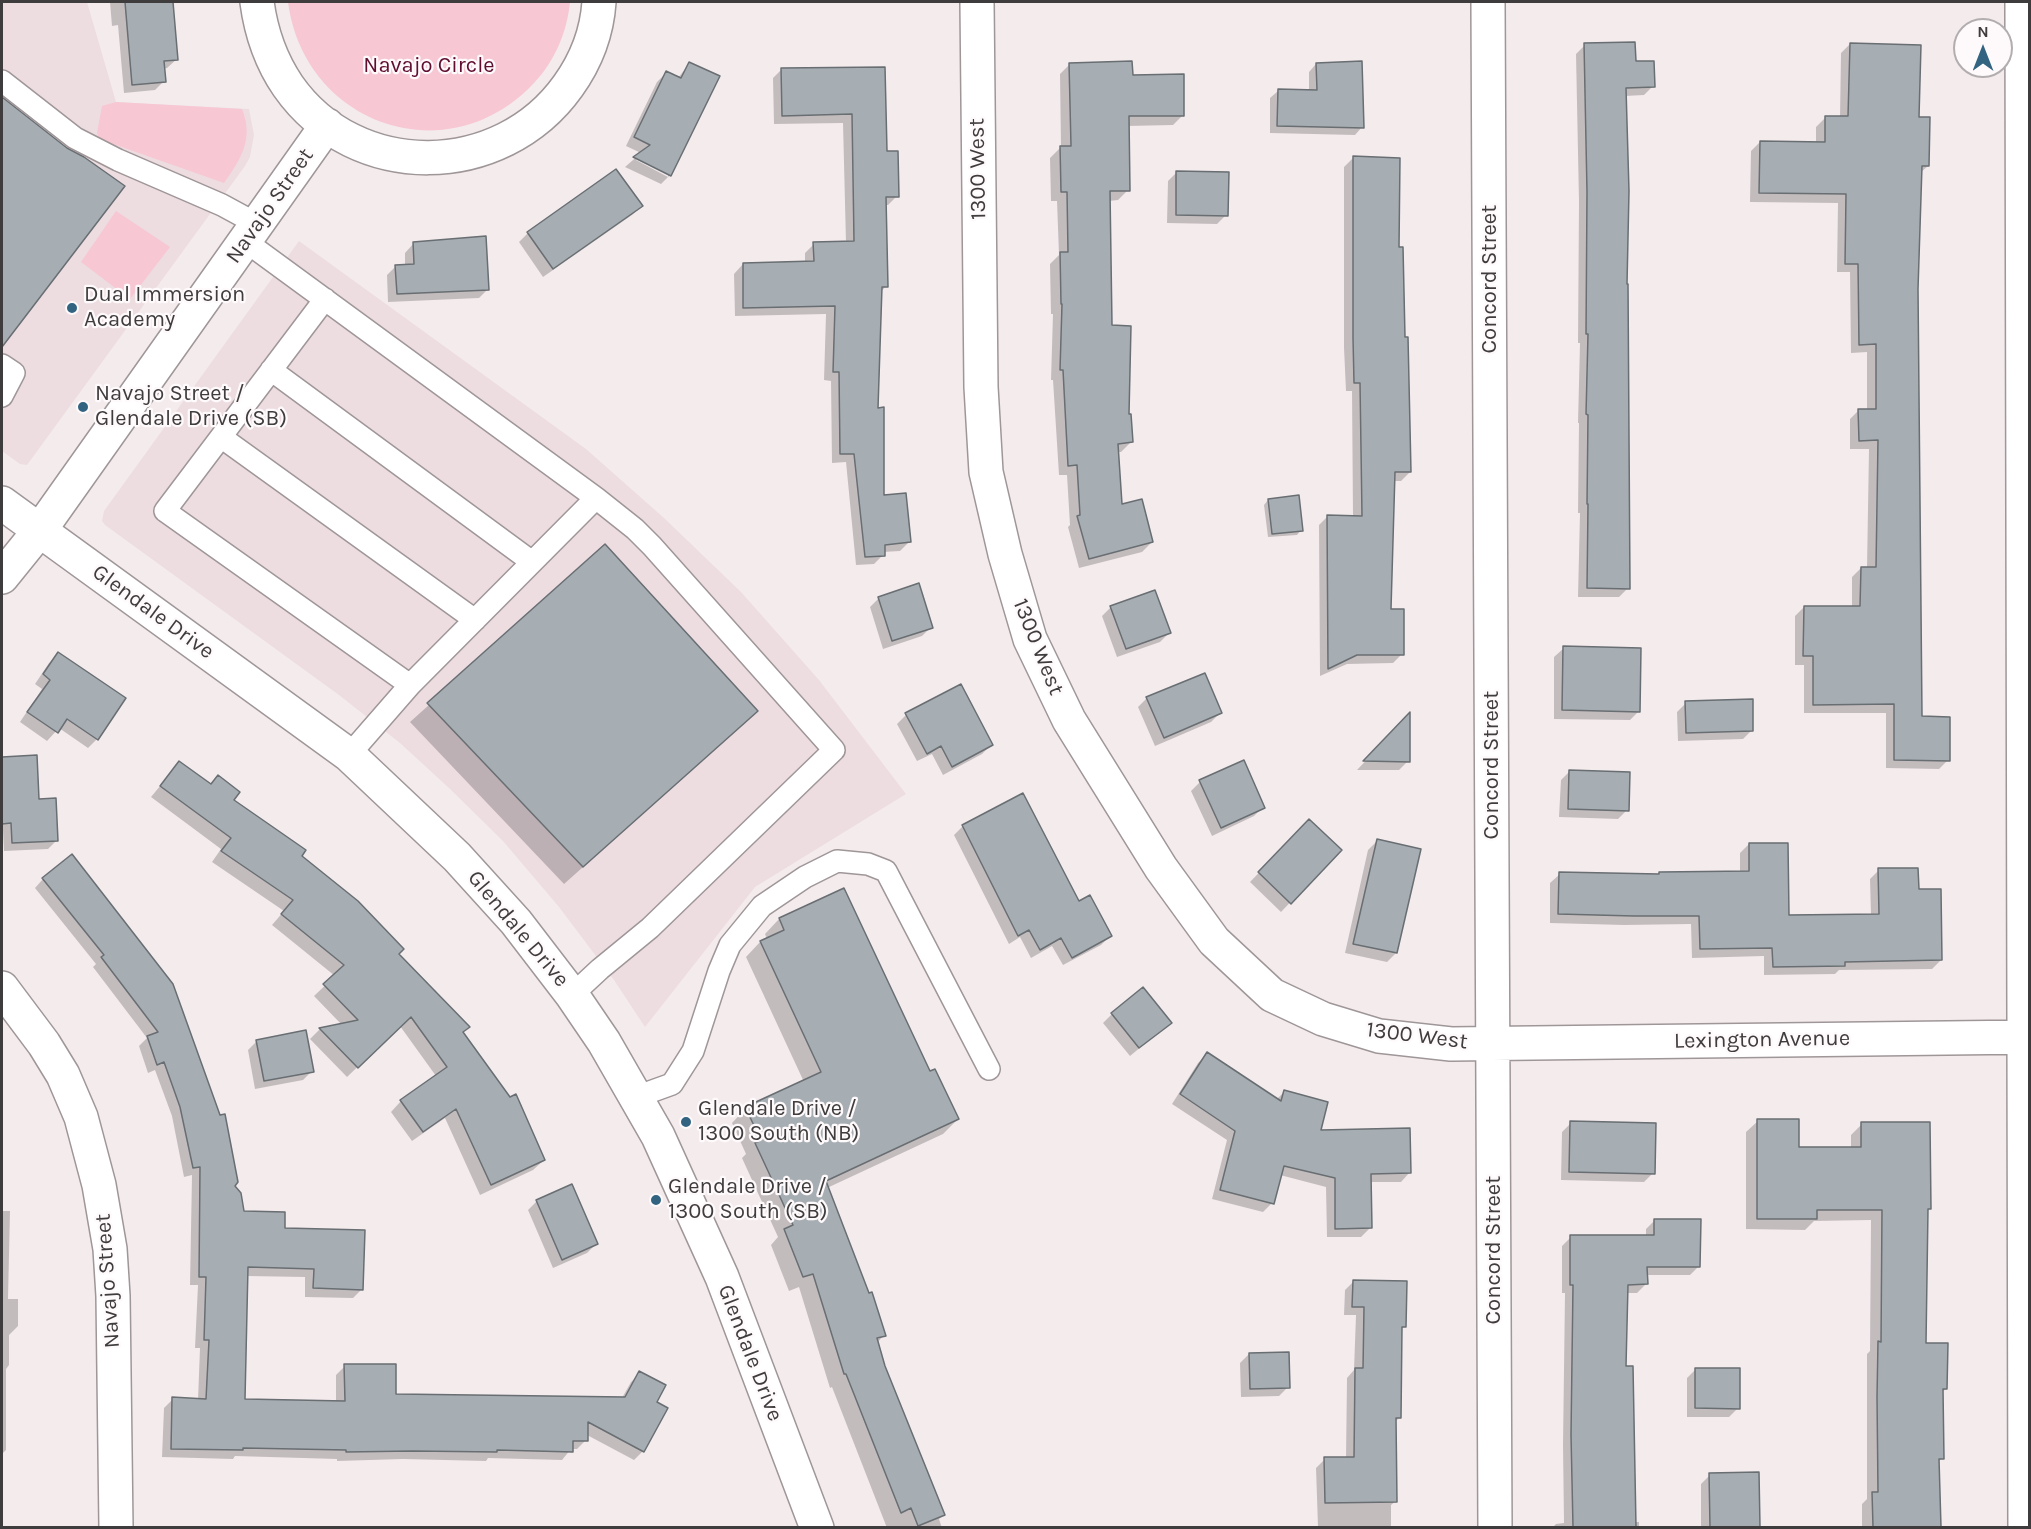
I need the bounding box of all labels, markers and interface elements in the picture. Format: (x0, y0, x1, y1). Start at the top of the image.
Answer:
north arrow (1953, 18, 2013, 78)
text: N (1977, 22, 1989, 41)
park label: Navajo Circle (363, 53, 495, 79)
street label: 1300 West (964, 118, 992, 220)
street label: Navajo Street (221, 143, 319, 269)
street label: Concord Street (1477, 205, 1503, 353)
place label: Dual Immersion Academy (84, 282, 245, 334)
marker: Dual Immersion Academy (65, 301, 79, 315)
place label: Navajo Street / Glendale Drive (SB) (95, 381, 287, 433)
marker: Navajo Street / Glendale Drive (SB) (76, 400, 90, 414)
street label: Glendale Drive (87, 559, 219, 665)
street label: 1300 West (1007, 595, 1069, 699)
street label: Concord Street (1479, 691, 1505, 839)
street label: Glendale Drive (462, 865, 574, 993)
street label: 1300 West (1365, 1017, 1469, 1055)
street label: Lexington Avenue (1674, 1025, 1850, 1055)
place label: Glendale Drive / 1300 South (NB) (698, 1096, 859, 1148)
marker: Glendale Drive / 1300 South (NB) (679, 1115, 693, 1129)
place label: Glendale Drive / 1300 South (SB) (668, 1174, 828, 1226)
street label: Concord Street (1481, 1176, 1507, 1324)
marker: Glendale Drive / 1300 South (SB) (649, 1193, 663, 1207)
street label: Navajo Street (90, 1213, 126, 1349)
street label: Glendale Drive (712, 1281, 788, 1425)

